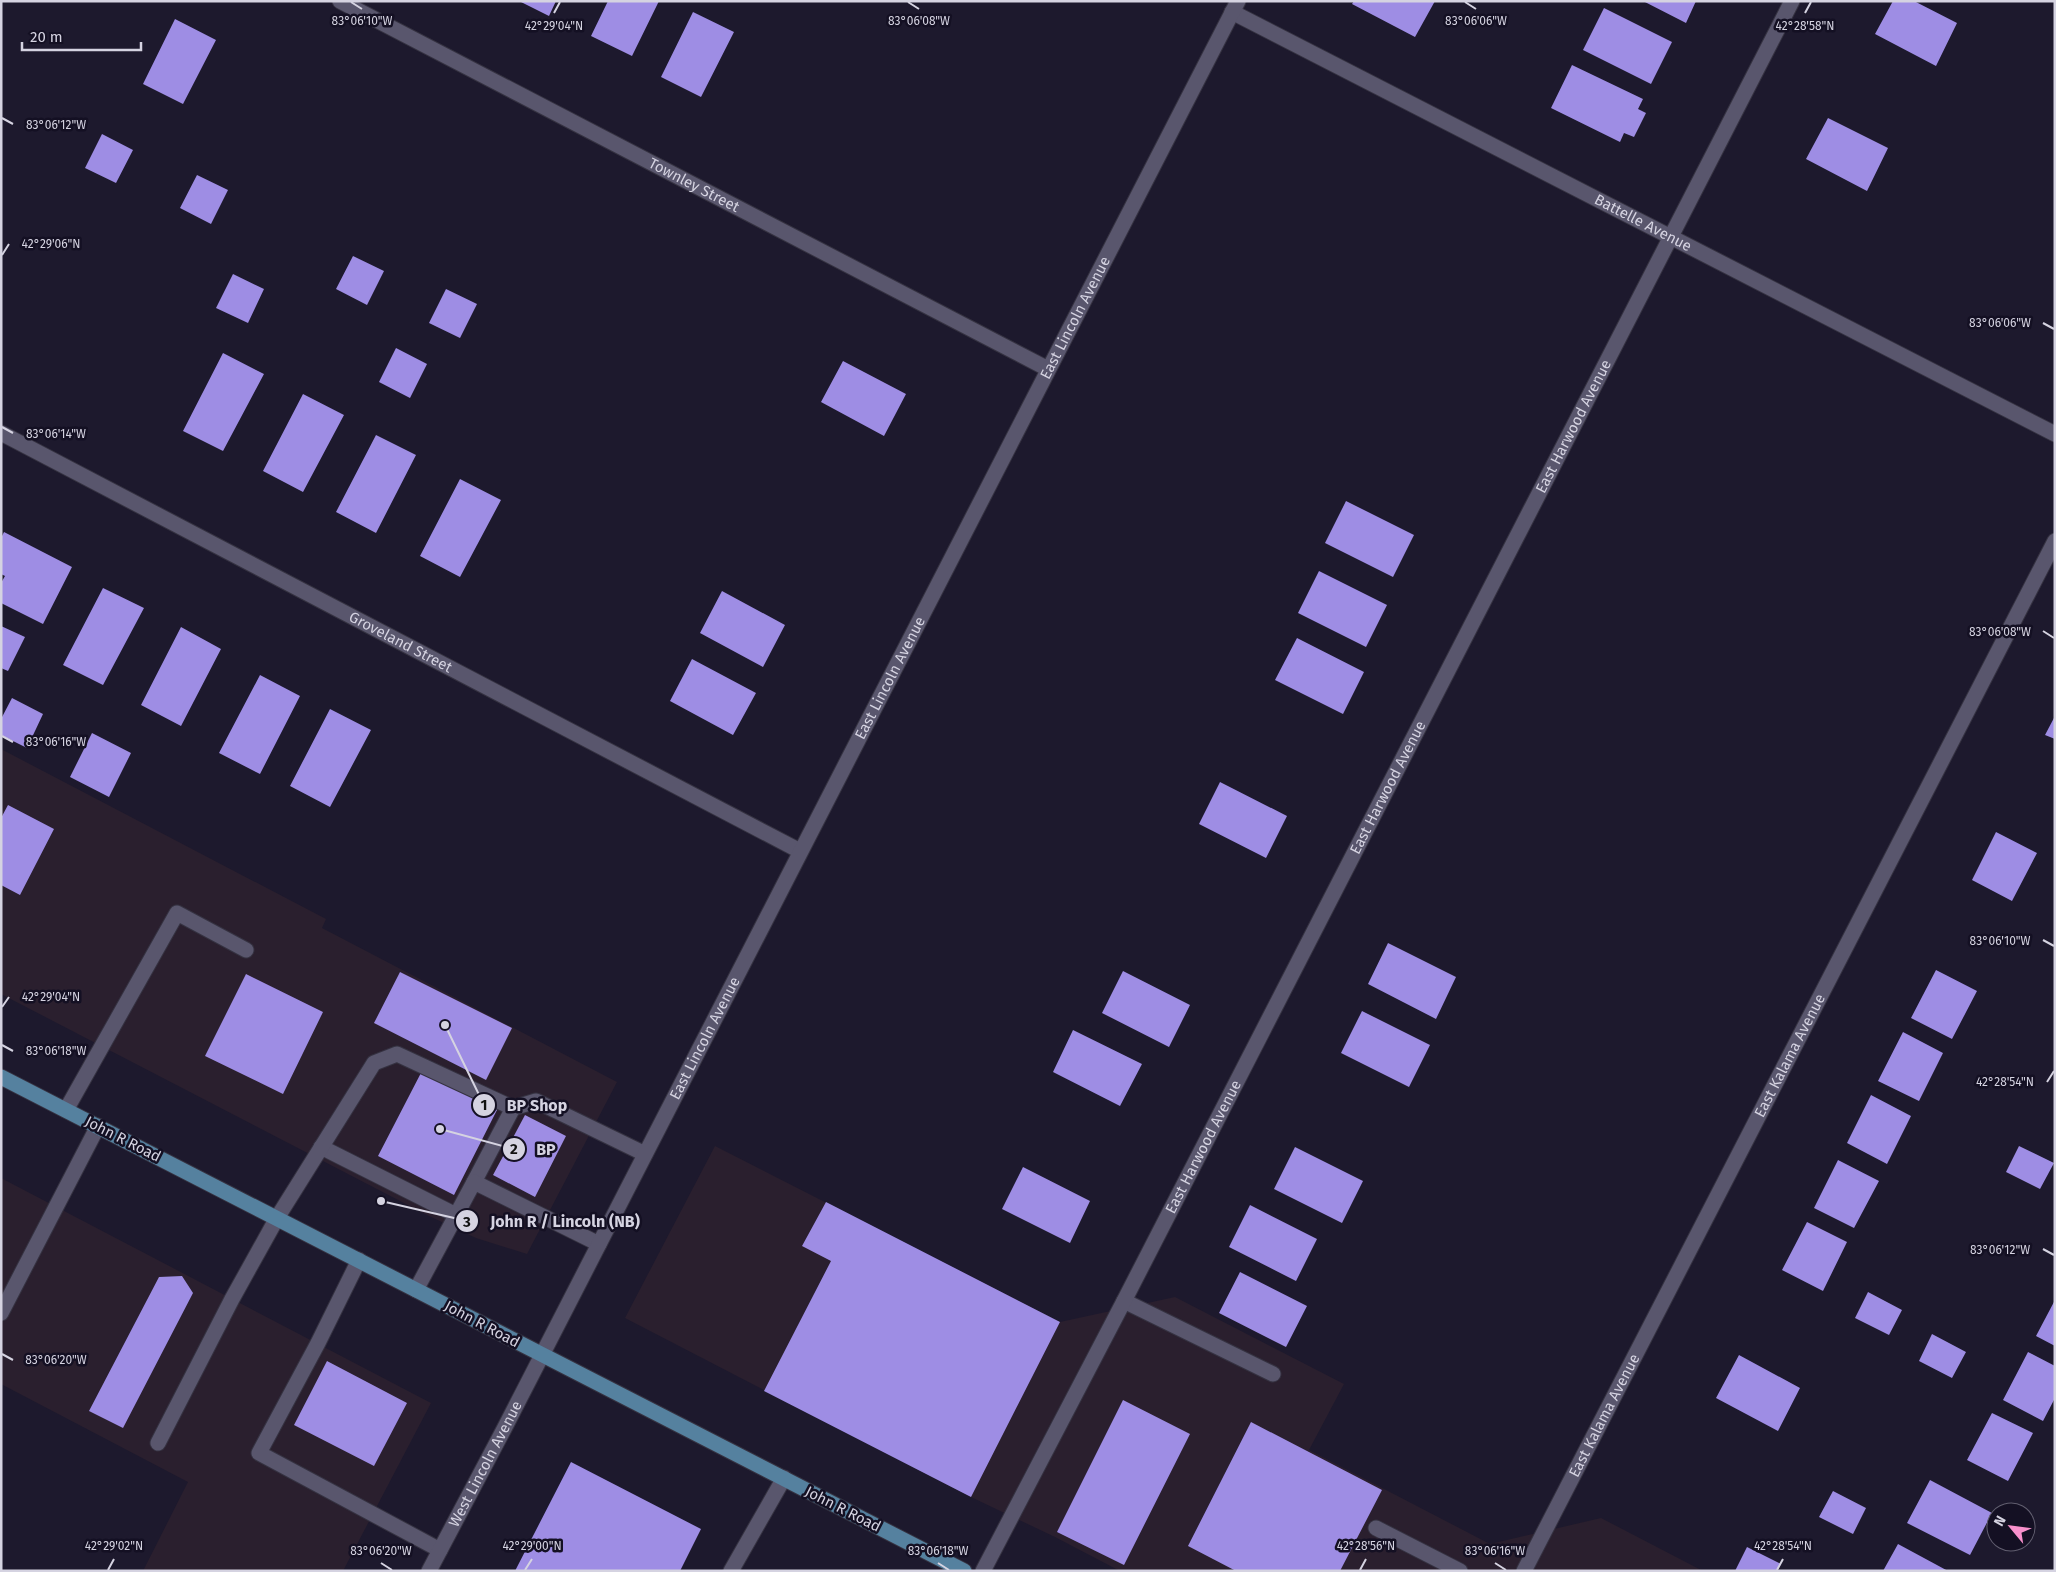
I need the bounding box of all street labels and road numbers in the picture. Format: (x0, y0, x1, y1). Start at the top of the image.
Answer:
street label: Townley Street (646, 154, 743, 216)
street label: Battelle Avenue (1591, 190, 1695, 255)
street label: East Lincoln Avenue (1036, 253, 1114, 382)
street label: East Harwood Avenue (1532, 357, 1615, 496)
street label: Groveland Street (346, 608, 456, 677)
street label: East Lincoln Avenue (851, 614, 929, 742)
street label: East Harwood Avenue (1346, 718, 1430, 857)
street label: East Lincoln Avenue (666, 974, 744, 1103)
street label: East Kalama Avenue (1751, 991, 1829, 1120)
street label: East Harwood Avenue (1162, 1077, 1245, 1217)
street label: John R Road (82, 1112, 164, 1166)
street label: John R Road (441, 1297, 523, 1351)
street label: East Kalama Avenue (1565, 1351, 1643, 1480)
street label: West Lincoln Avenue (445, 1398, 526, 1530)
street label: John R Road (802, 1482, 884, 1536)

